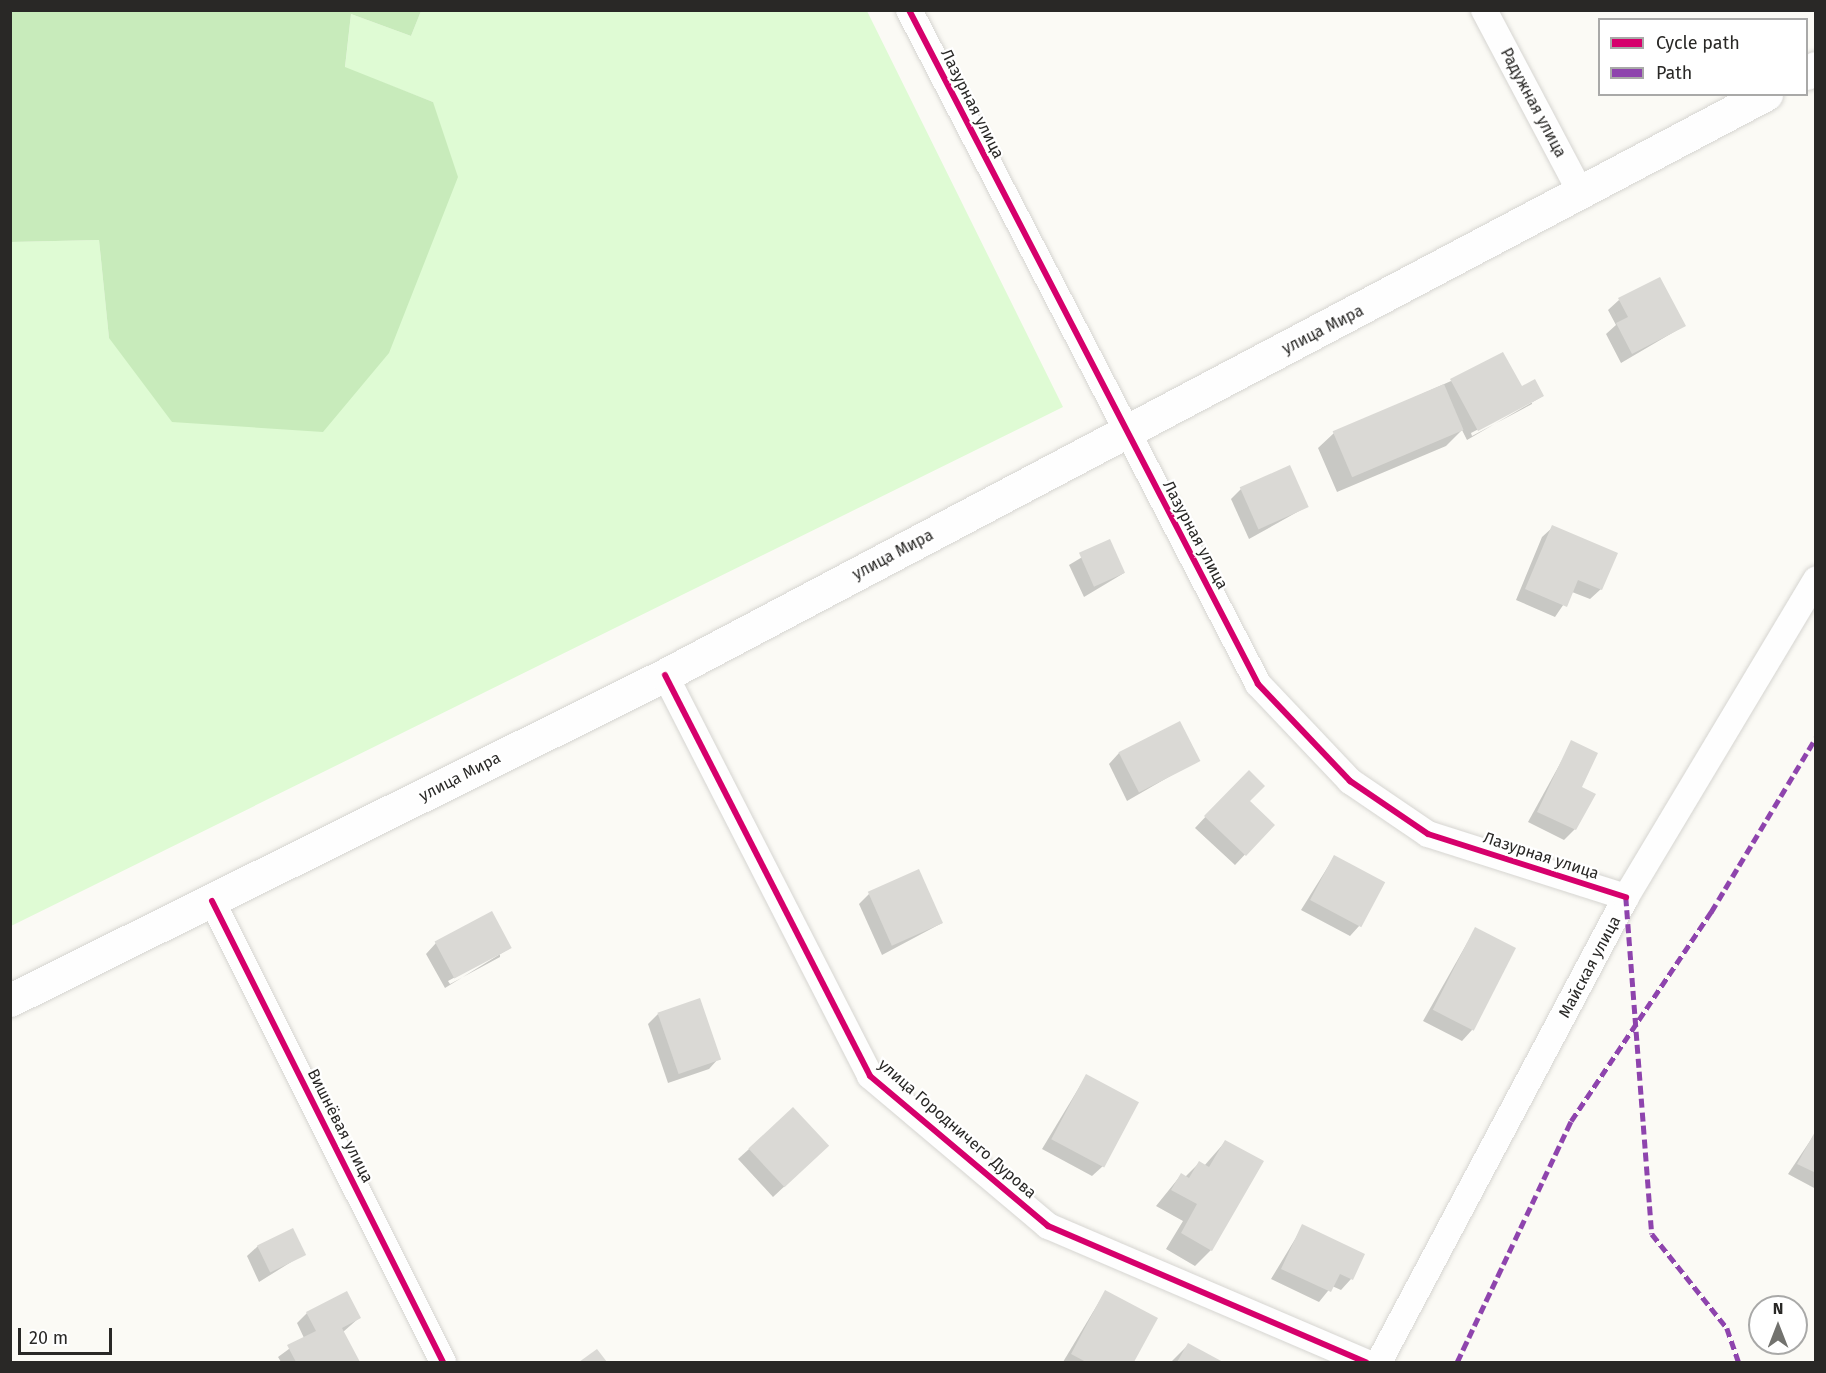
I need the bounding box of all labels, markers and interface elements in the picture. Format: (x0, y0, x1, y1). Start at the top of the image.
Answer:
legend (1598, 18, 1808, 96)
text: Cycle path (1656, 32, 1740, 54)
street label: Радужная улица (1496, 45, 1570, 161)
street label: Лазурная улица (936, 46, 1008, 162)
text: Path (1656, 62, 1692, 84)
street label: улица Мира (1279, 301, 1367, 359)
street label: Лазурная улица (1158, 477, 1232, 593)
street label: улица Мира (849, 526, 937, 584)
street label: улица Мира (416, 748, 504, 806)
street label: Лазурная улица (1481, 828, 1601, 884)
street label: Майская улица (1555, 913, 1625, 1021)
street label: улица Городничего Дурова (874, 1055, 1040, 1203)
street label: Вишнёвая улица (303, 1066, 377, 1186)
north arrow (1748, 1295, 1808, 1355)
text: N (1773, 1299, 1783, 1318)
scale bar (21, 1316, 116, 1354)
text: 20 m (29, 1327, 68, 1349)

